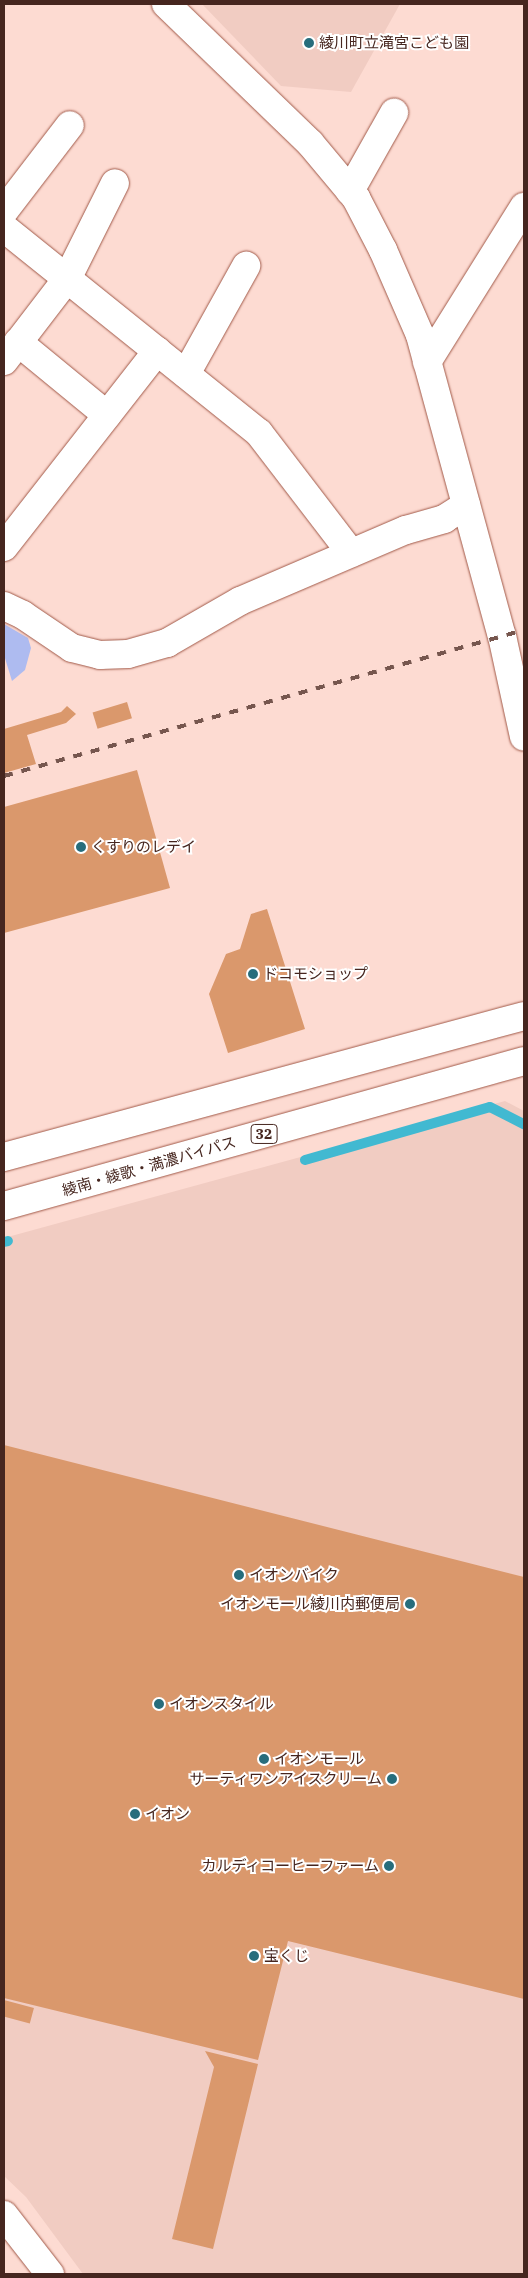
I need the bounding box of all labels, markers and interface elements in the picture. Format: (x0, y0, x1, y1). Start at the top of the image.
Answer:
place label: 綾川町立滝宮こども園 (319, 34, 469, 52)
marker: 綾川町立滝宮こども園 (303, 37, 315, 49)
place label: くすりのレデイ (91, 838, 196, 856)
marker: くすりのレデイ (75, 841, 87, 853)
place label: ドコモショップ (263, 965, 368, 983)
marker: ドコモショップ (247, 968, 259, 980)
road number: 32 (250, 1122, 278, 1146)
street label: 綾南・綾歌・満濃バイパス (60, 1133, 238, 1199)
place label: イオンバイク (249, 1566, 339, 1584)
marker: イオンバイク (233, 1569, 245, 1581)
place label: イオンモール綾川内郵便局 (220, 1595, 400, 1613)
marker: イオンモール綾川内郵便局 (404, 1598, 416, 1610)
place label: イオンスタイル (169, 1695, 274, 1713)
marker: イオンスタイル (153, 1698, 165, 1710)
place label: イオンモール (274, 1750, 364, 1768)
marker: イオンモール (258, 1753, 270, 1765)
place label: サーティワンアイスクリーム (187, 1770, 382, 1788)
marker: サーティワンアイスクリーム (386, 1773, 398, 1785)
place label: イオン (145, 1805, 190, 1823)
marker: イオン (129, 1808, 141, 1820)
place label: カルディコーヒーファーム (199, 1857, 379, 1875)
marker: カルディコーヒーファーム (383, 1860, 395, 1872)
place label: 宝くじ (264, 1947, 309, 1965)
marker: 宝くじ (248, 1950, 260, 1962)

